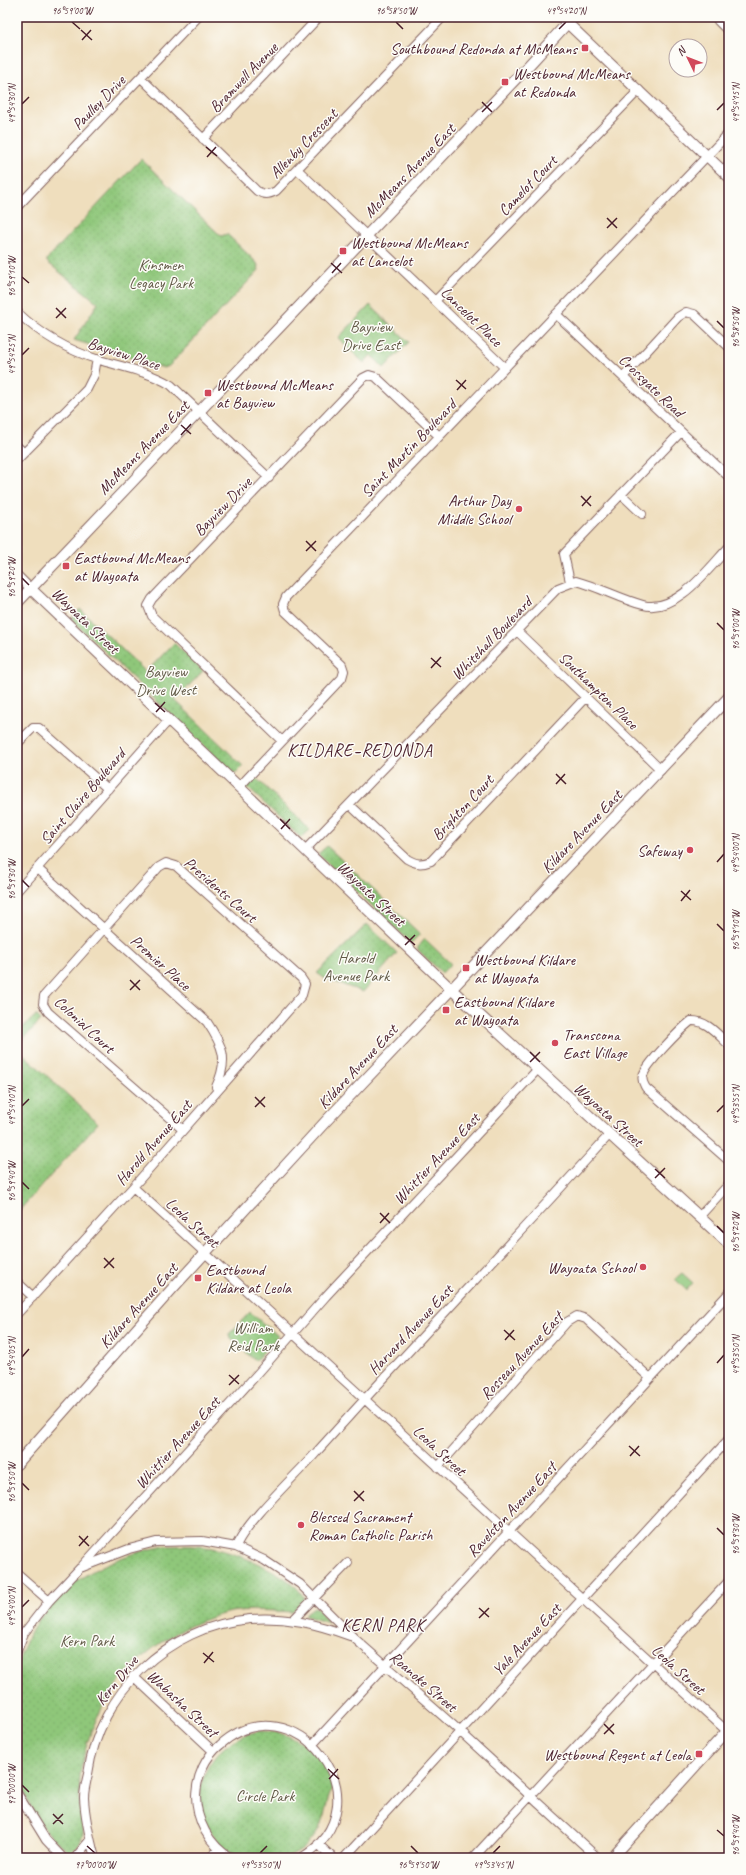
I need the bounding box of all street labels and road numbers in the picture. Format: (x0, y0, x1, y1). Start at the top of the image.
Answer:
street label: Bramwell Avenue (205, 37, 283, 117)
street label: Paulley Drive (68, 70, 131, 134)
street label: Allenby Crescent (265, 103, 343, 183)
street label: McMeans Avenue East (360, 118, 461, 222)
street label: Camelot Court (494, 150, 563, 220)
street label: Lancelot Place (436, 283, 507, 352)
street label: Bayview Place (85, 333, 164, 375)
street label: Crossgate Road (614, 350, 690, 424)
street label: Saint Martin Boulevard (357, 393, 463, 502)
street label: McMeans Avenue East (94, 395, 195, 499)
street label: Bayview Drive (190, 472, 257, 541)
street label: Wayoata Street (47, 583, 125, 659)
street label: Whitehall Boulevard (447, 591, 538, 684)
street label: Southampton Place (554, 648, 644, 735)
street label: Saint Claire Boulevard (36, 743, 132, 849)
street label: Brighton Court (427, 770, 499, 845)
street label: Kildare Avenue East (537, 785, 628, 878)
street label: Presidents Court (180, 853, 262, 928)
street label: Wayoata Street (333, 857, 411, 932)
street label: Premier Place (126, 931, 196, 996)
street label: Colonial Court (50, 992, 120, 1059)
street label: Kildare Avenue East (314, 1019, 403, 1113)
street label: Wayoata Street (569, 1078, 648, 1152)
street label: Harold Avenue East (111, 1095, 197, 1189)
street label: Whittier Avenue East (389, 1108, 485, 1209)
street label: Leola Street (161, 1193, 225, 1253)
street label: Kildare Avenue East (95, 1258, 184, 1353)
street label: Harvard Avenue East (364, 1279, 459, 1379)
street label: Rosseau Avenue East (476, 1306, 569, 1404)
street label: Whittier Avenue East (131, 1391, 226, 1493)
street label: Leola Street (409, 1421, 471, 1481)
street label: Ravelston Avenue East (463, 1456, 563, 1561)
street label: Yale Avenue East (488, 1598, 567, 1680)
street label: Leola Street (647, 1640, 711, 1700)
street label: Roanoke Street (386, 1647, 462, 1718)
street label: Kern Drive (91, 1650, 144, 1709)
street label: Wabasha Street (143, 1666, 224, 1744)

